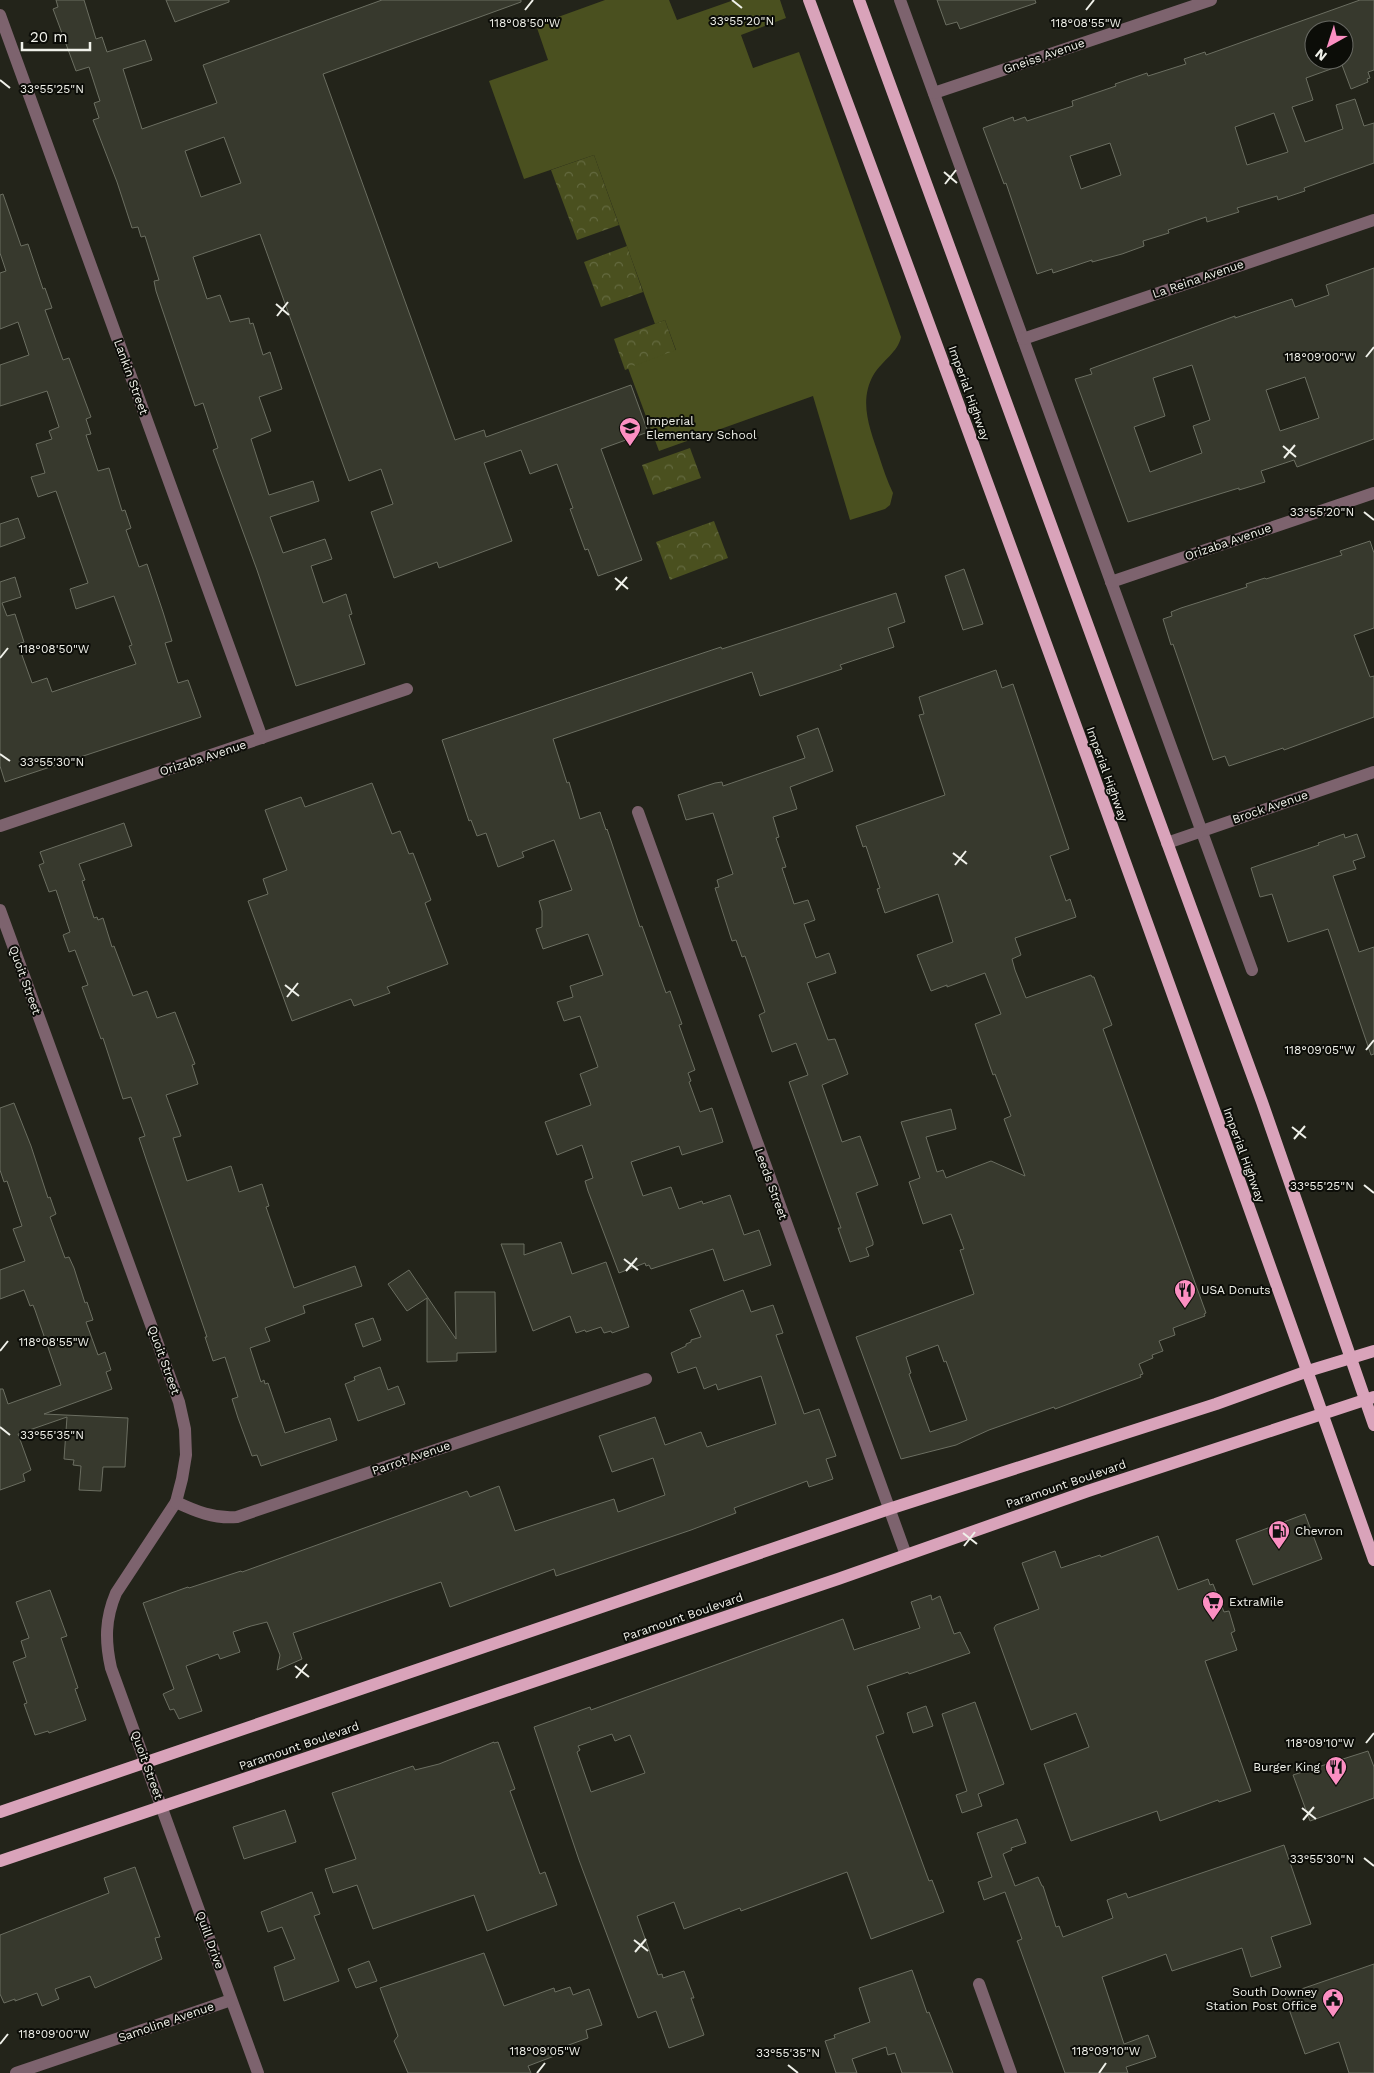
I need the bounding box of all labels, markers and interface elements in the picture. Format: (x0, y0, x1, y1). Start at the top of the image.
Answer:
text: 33°55'20"N (710, 14, 774, 28)
text: 118°08'50"W (490, 16, 561, 30)
text: 118°08'55"W (1051, 16, 1122, 30)
scale bar (22, 20, 90, 52)
north arrow (1304, 20, 1354, 70)
text: 20 m (30, 28, 68, 46)
street label: Gneiss Avenue (1002, 36, 1087, 76)
text: N (1312, 46, 1330, 65)
text: 33°55'25"N (20, 82, 84, 96)
street label: La Reina Avenue (1150, 257, 1246, 301)
street label: Lankin Street (111, 337, 151, 417)
street label: Imperial Highway (945, 344, 993, 443)
text: 118°09'00"W (1284, 350, 1356, 364)
place label: Imperial Elementary School (646, 414, 757, 442)
school or university icon: Imperial Elementary School (618, 416, 642, 447)
text: 33°55'20"N (1290, 505, 1354, 519)
street label: Orizaba Avenue (1183, 521, 1273, 563)
text: 118°08'50"W (19, 642, 90, 656)
street label: Imperial Highway (1083, 725, 1131, 824)
street label: Orizaba Avenue (158, 737, 248, 779)
text: 33°55'30"N (20, 755, 84, 769)
street label: Brock Avenue (1230, 787, 1310, 826)
street label: Quoit Street (6, 944, 44, 1016)
text: 118°09'05"W (1285, 1043, 1356, 1057)
street label: Imperial Highway (1220, 1106, 1268, 1205)
street label: Leeds Street (752, 1146, 790, 1222)
text: 33°55'25"N (1290, 1179, 1354, 1193)
restaurant icon: USA Donuts (1173, 1278, 1197, 1309)
place label: USA Donuts (1201, 1283, 1271, 1297)
street label: Quoit Street (145, 1324, 183, 1396)
text: 118°08'55"W (19, 1335, 90, 1349)
text: 33°55'35"N (20, 1428, 84, 1442)
street label: Parrot Avenue (370, 1438, 452, 1478)
street label: Paramount Boulevard (1004, 1457, 1128, 1511)
fuel station icon: Chevron (1267, 1519, 1291, 1550)
place label: Chevron (1295, 1524, 1343, 1538)
street label: Paramount Boulevard (621, 1590, 745, 1644)
supermarket icon: ExtraMile (1201, 1590, 1225, 1621)
place label: ExtraMile (1229, 1595, 1284, 1609)
street label: Paramount Boulevard (237, 1719, 361, 1773)
street label: Quoit Street (128, 1729, 166, 1801)
text: 118°09'10"W (1286, 1736, 1355, 1750)
restaurant icon: Burger King (1324, 1755, 1348, 1786)
place label: Burger King (1253, 1760, 1321, 1774)
text: 33°55'30"N (1290, 1852, 1354, 1866)
street label: Quill Drive (193, 1909, 227, 1971)
place label: South Downey Station Post Office (1206, 1985, 1318, 2013)
public building icon: South Downey Station Post Office (1321, 1987, 1345, 2018)
street label: Samoline Avenue (116, 1999, 216, 2045)
text: 118°09'00"W (18, 2027, 90, 2041)
text: 118°09'05"W (510, 2044, 581, 2058)
text: 118°09'10"W (1072, 2044, 1141, 2058)
text: 33°55'35"N (756, 2046, 820, 2060)

